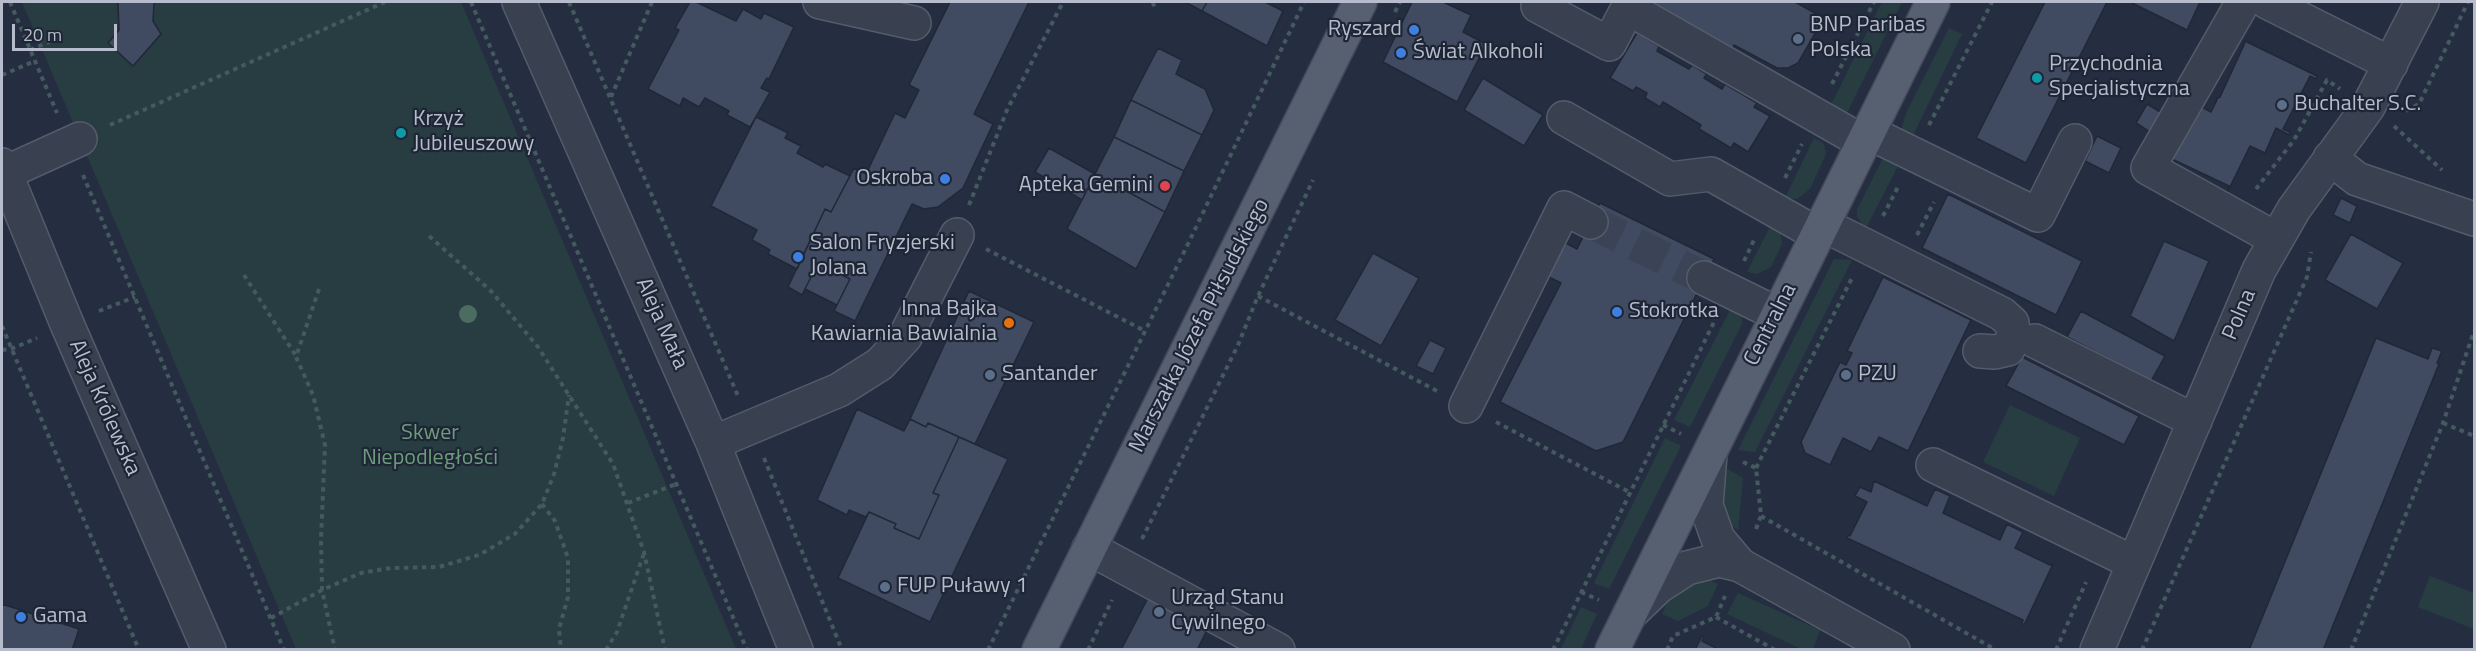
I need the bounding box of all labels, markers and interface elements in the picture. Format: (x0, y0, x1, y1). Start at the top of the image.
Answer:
scale bar (15, 12, 120, 50)
place label: BNP Paribas Polska (1810, 13, 1926, 64)
place label: Ryszard (1328, 17, 1402, 43)
text: 20 m (23, 21, 62, 48)
marker: Ryszard (1407, 23, 1421, 37)
marker: BNP Paribas Polska (1791, 32, 1805, 46)
place label: Świat Alkoholi (1413, 40, 1543, 66)
marker: Świat Alkoholi (1394, 46, 1408, 60)
place label: Przychodnia Specjalistyczna (2049, 52, 2190, 104)
marker: Przychodnia Specjalistyczna (2030, 71, 2044, 85)
place label: Buchalter S.C. (2294, 92, 2421, 118)
marker: Buchalter S.C. (2275, 98, 2289, 112)
place label: Krzyż Jubileuszowy (413, 107, 534, 158)
marker: Krzyż Jubileuszowy (394, 126, 408, 140)
place label: Oskroba (856, 166, 933, 192)
marker: Oskroba (938, 172, 952, 186)
place label: Apteka Gemini (1019, 173, 1153, 199)
marker: Apteka Gemini (1158, 179, 1172, 193)
street label: Marszałka Józefa Piłsudskiego (1124, 195, 1276, 457)
place label: Salon Fryzjerski Jolana (810, 231, 955, 282)
marker: Salon Fryzjerski Jolana (791, 250, 805, 264)
street label: Aleja Mała (629, 274, 693, 374)
street label: Centralna (1739, 279, 1803, 371)
street label: Polna (2218, 286, 2262, 344)
place label: Inna Bajka Kawiarnia Bawialnia (811, 297, 997, 348)
place label: Stokrotka (1629, 299, 1719, 325)
marker: Stokrotka (1610, 305, 1624, 319)
marker: Inna Bajka Kawiarnia Bawialnia (1002, 316, 1016, 330)
street label: Aleja Królewska (62, 336, 146, 480)
place label: Santander (1002, 362, 1098, 388)
place label: PZU (1858, 362, 1897, 388)
marker: Santander (983, 368, 997, 382)
marker: PZU (1839, 368, 1853, 382)
park label: Skwer Niepodległości (362, 421, 498, 472)
place label: FUP Puławy 1 (897, 574, 1028, 600)
marker: FUP Puławy 1 (878, 580, 892, 594)
place label: Urząd Stanu Cywilnego (1171, 586, 1284, 638)
place label: Gama (33, 604, 87, 630)
marker: Urząd Stanu Cywilnego (1152, 605, 1166, 619)
marker: Gama (14, 610, 28, 624)

